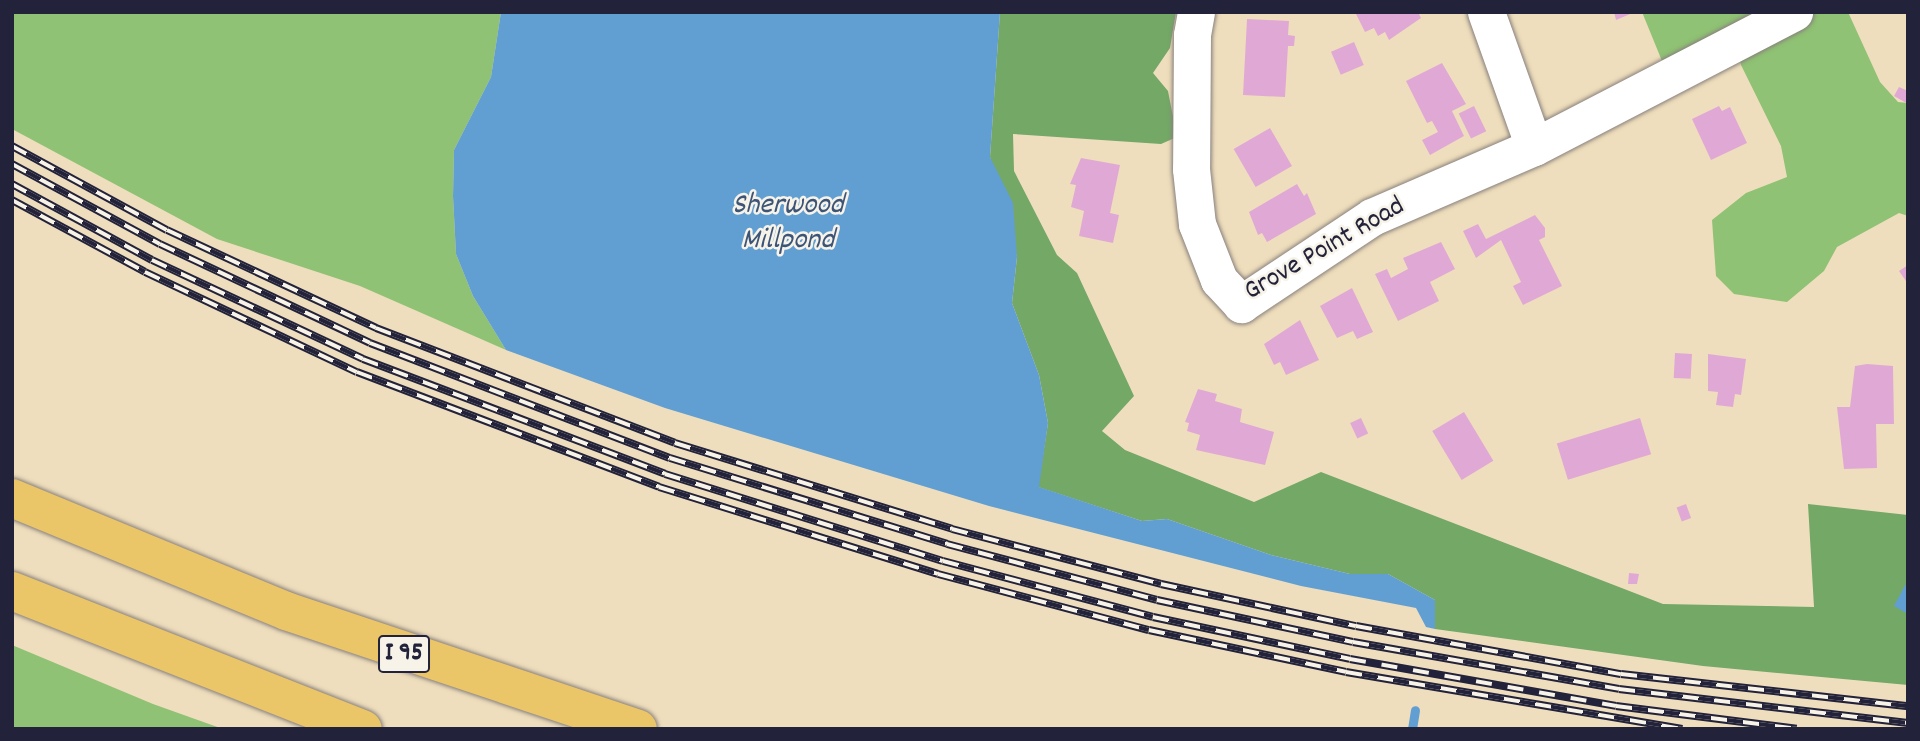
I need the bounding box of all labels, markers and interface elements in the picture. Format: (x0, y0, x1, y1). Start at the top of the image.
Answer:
water label: Sherwood Millpond (732, 189, 844, 260)
street label: Grove Point Road (1239, 191, 1411, 309)
road number: I 95 (378, 632, 430, 676)

